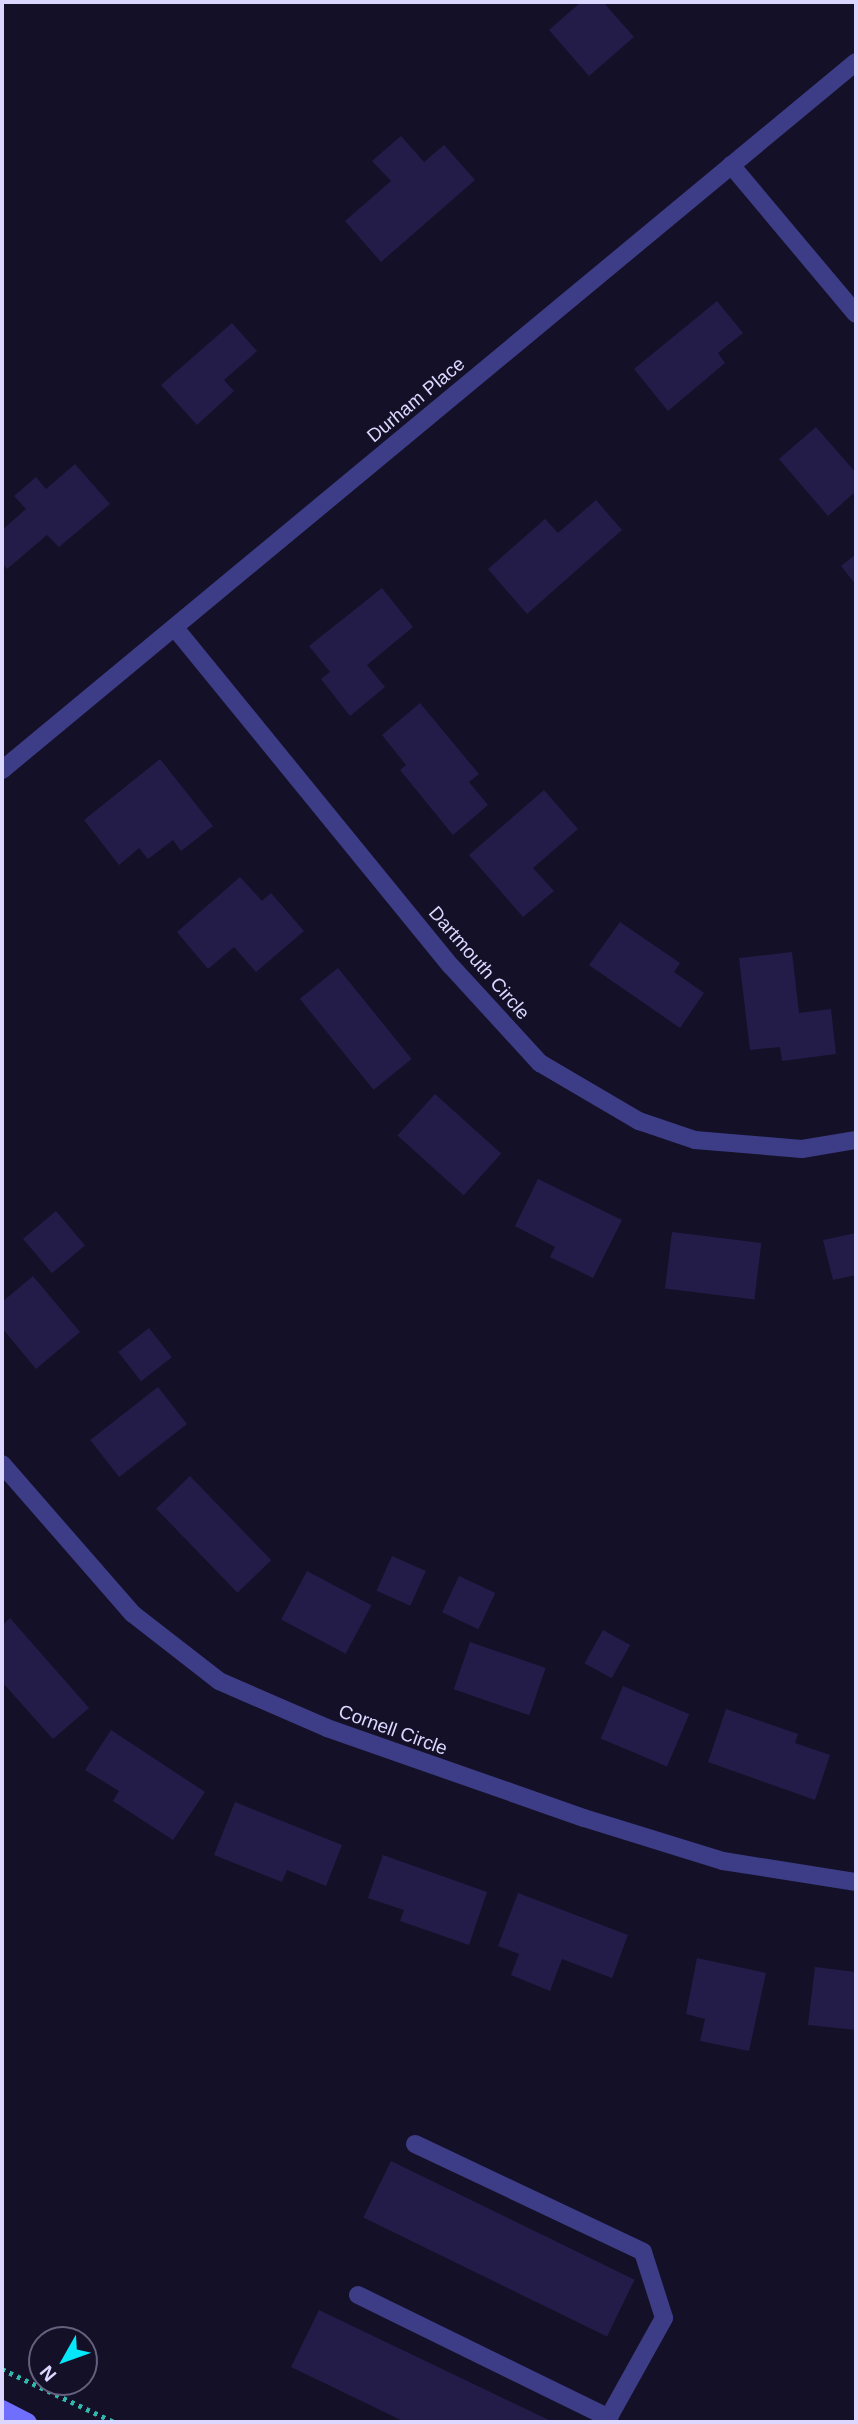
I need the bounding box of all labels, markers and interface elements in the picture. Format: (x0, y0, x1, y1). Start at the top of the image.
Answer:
street label: Durham Place (363, 353, 469, 447)
street label: Dartmouth Circle (424, 902, 534, 1024)
street label: Cornell Circle (336, 1700, 450, 1760)
north arrow (28, 2326, 98, 2396)
text: N (36, 2362, 61, 2386)

